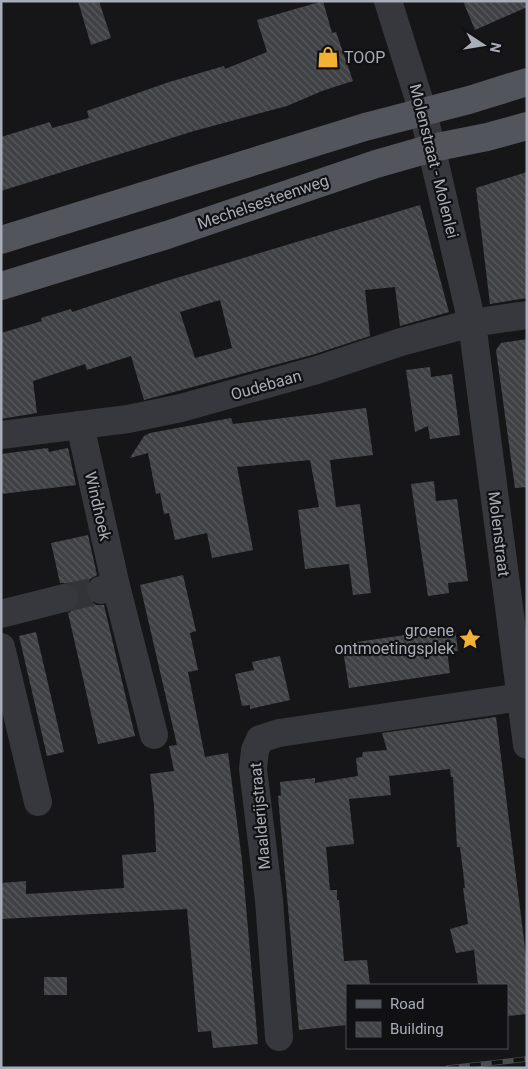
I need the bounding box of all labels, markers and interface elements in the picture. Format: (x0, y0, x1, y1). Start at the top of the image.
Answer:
north arrow (458, 20, 508, 70)
text: N (487, 41, 505, 54)
shop icon: TOOP (315, 44, 341, 70)
place label: TOOP (344, 48, 385, 67)
street label: Molenstraat - Molenlei (406, 82, 462, 240)
street label: Mechelsesteenweg (195, 171, 331, 233)
street label: Oudebaan (229, 366, 303, 404)
street label: Windhoek (81, 470, 115, 543)
street label: Molenstraat (484, 490, 514, 578)
place label: groene ontmoetingsplek (334, 621, 455, 658)
place icon: groene ontmoetingsplek (457, 626, 483, 652)
street label: Maalderijstraat (246, 762, 274, 870)
legend (346, 984, 508, 1049)
text: Road (390, 995, 424, 1013)
text: Building (390, 1020, 444, 1038)

